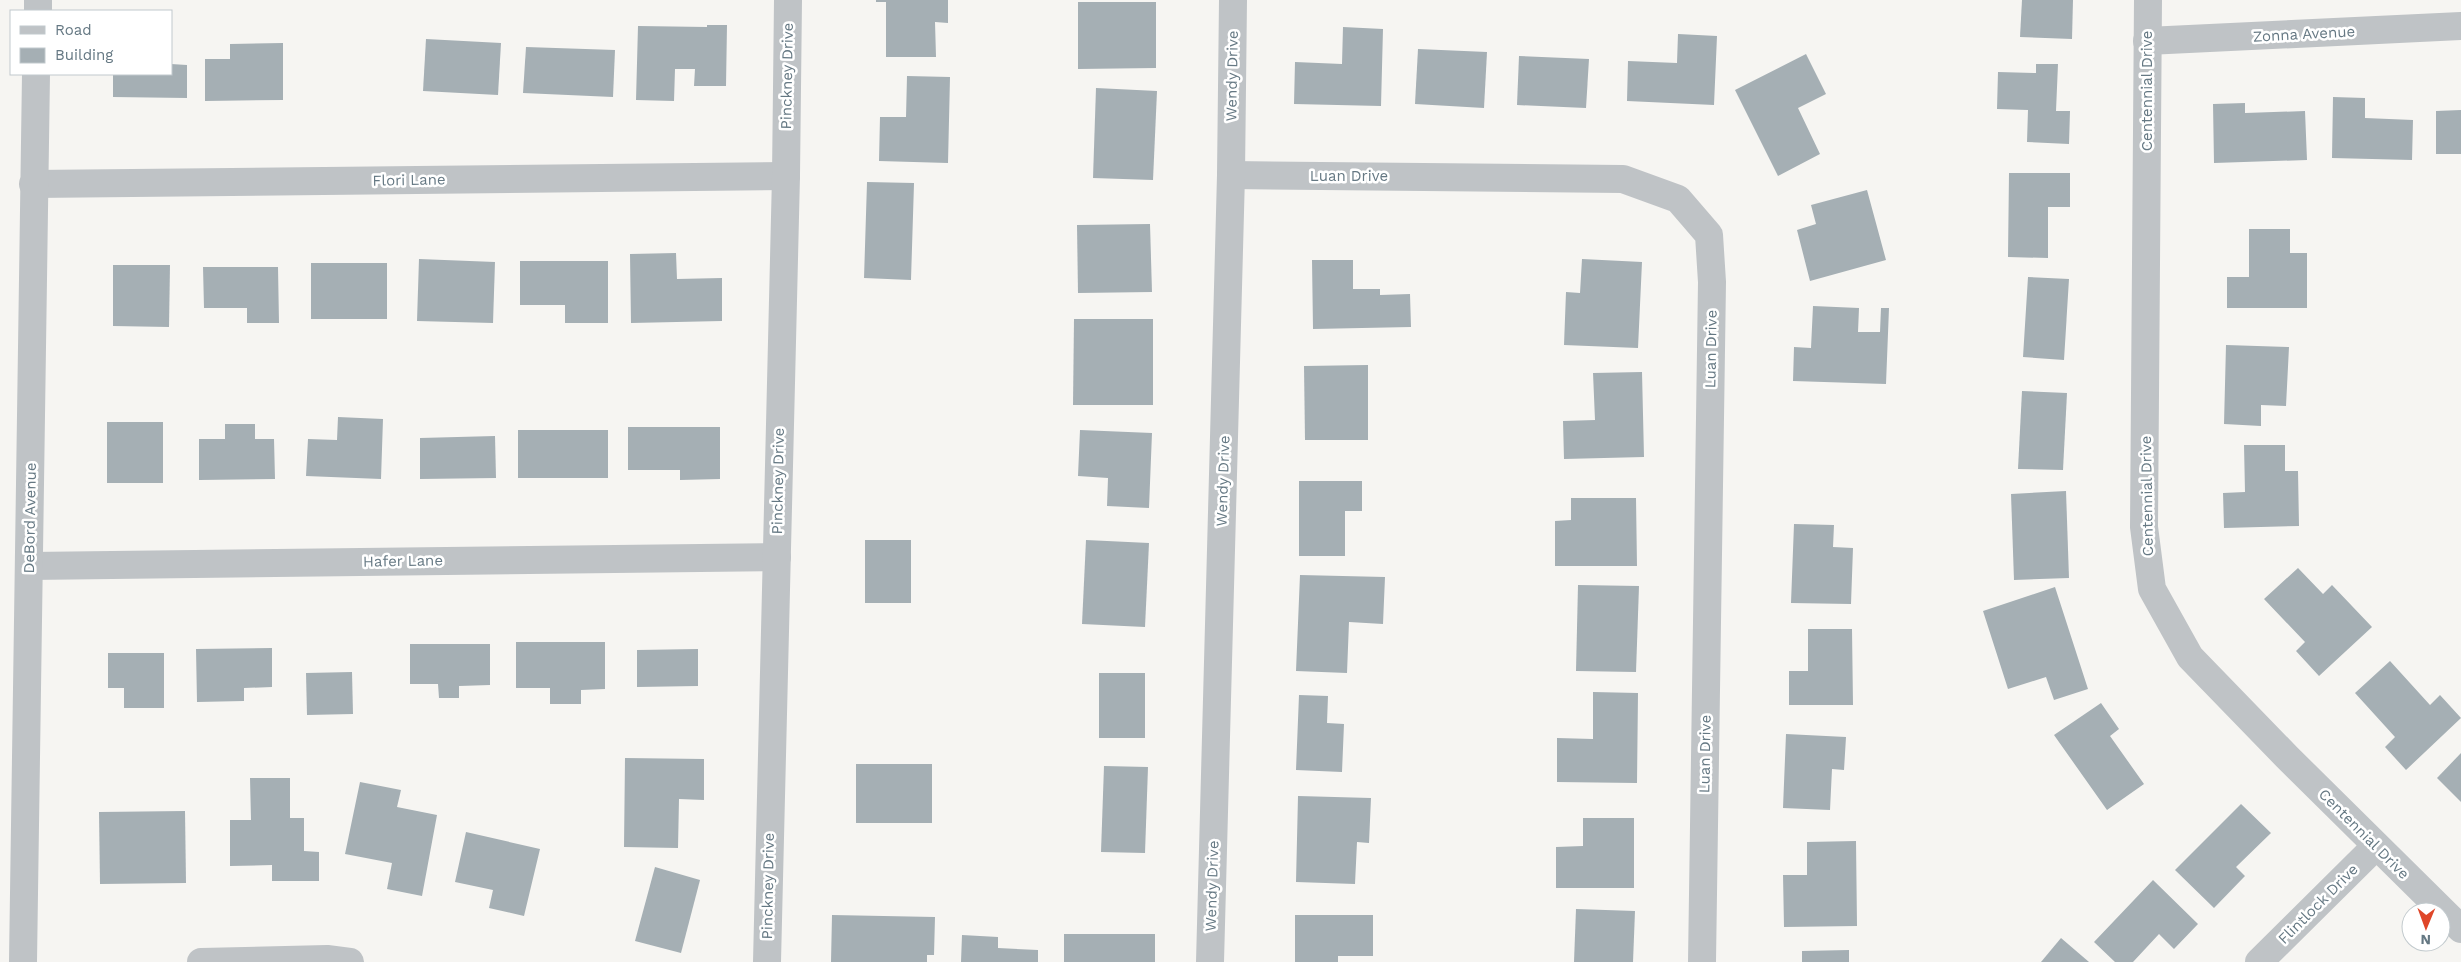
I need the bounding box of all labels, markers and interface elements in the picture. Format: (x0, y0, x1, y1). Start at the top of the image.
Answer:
legend (10, 10, 172, 75)
text: Road (55, 21, 92, 39)
street label: Pinckney Drive (777, 22, 797, 130)
street label: Zonna Avenue (2252, 22, 2356, 46)
street label: Wendy Drive (1222, 30, 1242, 122)
street label: Centennial Drive (2138, 31, 2156, 151)
text: Building (55, 46, 113, 64)
street label: Luan Drive (1310, 167, 1388, 185)
street label: Flori Lane (372, 170, 446, 190)
street label: Luan Drive (1701, 310, 1721, 388)
street label: Pinckney Drive (768, 427, 788, 535)
street label: Wendy Drive (1212, 435, 1234, 527)
street label: Centennial Drive (2137, 436, 2157, 556)
street label: DeBord Avenue (20, 462, 40, 574)
street label: Hafer Lane (363, 551, 443, 571)
street label: Luan Drive (1695, 715, 1715, 793)
street label: Centennial Drive (2315, 785, 2413, 883)
street label: Pinckney Drive (758, 832, 778, 940)
street label: Wendy Drive (1201, 840, 1223, 932)
street label: Flintlock Drive (2274, 860, 2362, 948)
north arrow (2401, 902, 2451, 952)
text: N (2420, 932, 2431, 948)

